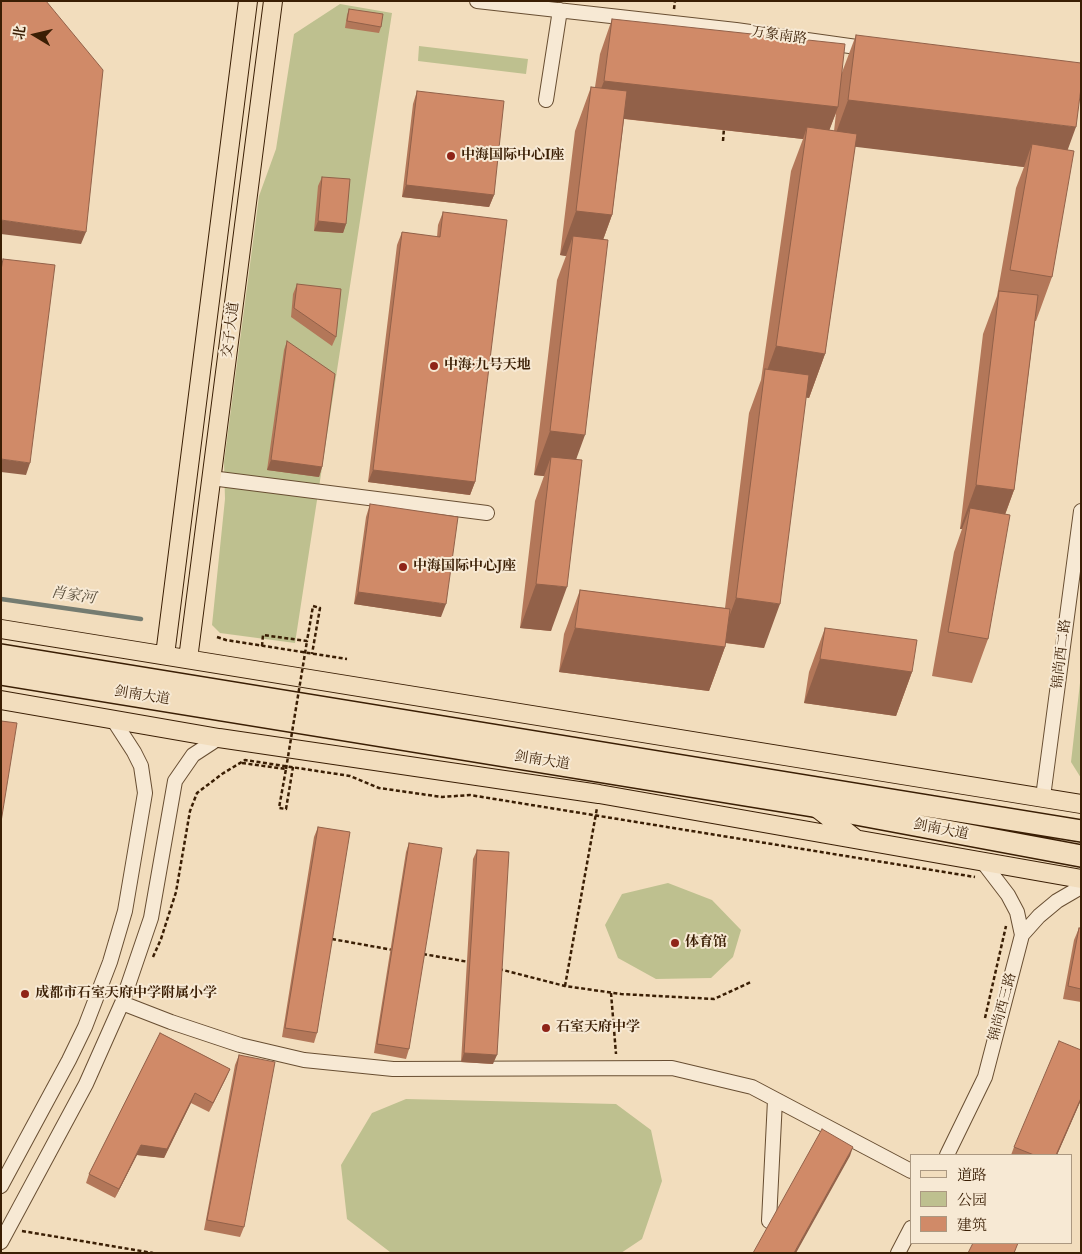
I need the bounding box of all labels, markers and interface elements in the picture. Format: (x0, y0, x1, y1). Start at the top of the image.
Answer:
north arrow (10, 10, 60, 60)
text: 北 (10, 24, 29, 41)
street label: 万象南路 (750, 24, 808, 48)
place label: 中海国际中心I座 (461, 148, 564, 164)
marker: 中海国际中心I座 (445, 150, 457, 162)
street label: 交子大道 (219, 301, 243, 359)
place label: 中海·九号天地 (444, 358, 531, 374)
marker: 中海·九号天地 (428, 360, 440, 372)
place label: 中海国际中心J座 (413, 559, 516, 575)
marker: 中海国际中心J座 (397, 561, 409, 573)
water label: 肖家河 (49, 584, 97, 608)
street label: 锦尚西二路 (1049, 618, 1075, 690)
street label: 剑南大道 (113, 683, 171, 709)
street label: 剑南大道 (513, 748, 571, 774)
street label: 剑南大道 (912, 816, 970, 844)
place label: 体育馆 (685, 935, 727, 951)
marker: 体育馆 (669, 937, 681, 949)
street label: 锦尚西三路 (986, 971, 1020, 1043)
place label: 成都市石室天府中学附属小学 (35, 986, 217, 1002)
marker: 成都市石室天府中学附属小学 (19, 988, 31, 1000)
place label: 石室天府中学 (556, 1020, 640, 1036)
marker: 石室天府中学 (540, 1022, 552, 1034)
legend (910, 1154, 1072, 1244)
text: 道路 (957, 1166, 987, 1184)
text: 公园 (957, 1191, 987, 1209)
text: 建筑 (957, 1216, 987, 1234)

